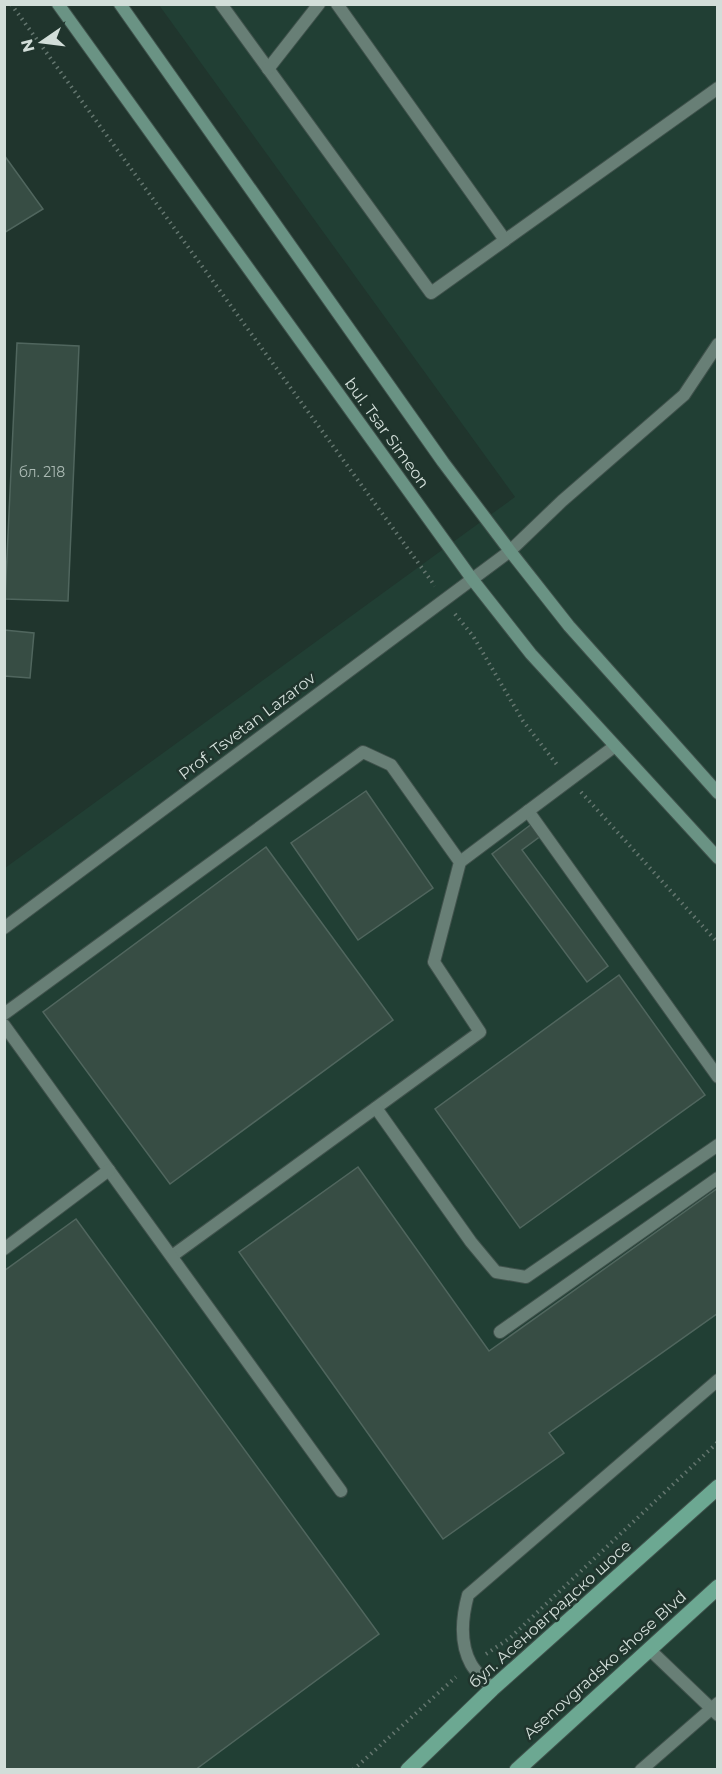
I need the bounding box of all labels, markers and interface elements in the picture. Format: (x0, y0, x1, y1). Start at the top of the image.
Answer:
north arrow (12, 12, 72, 72)
text: N (17, 37, 39, 54)
street label: bul. Tsar Simeon (341, 374, 433, 492)
house number: бл. 218 (19, 463, 65, 481)
street label: Prof. Tsvetan Lazarov (175, 668, 319, 784)
street label: бул. Асеновградско шосе (465, 1536, 635, 1692)
street label: Asenovgradsko shose Blvd (520, 1587, 690, 1743)

